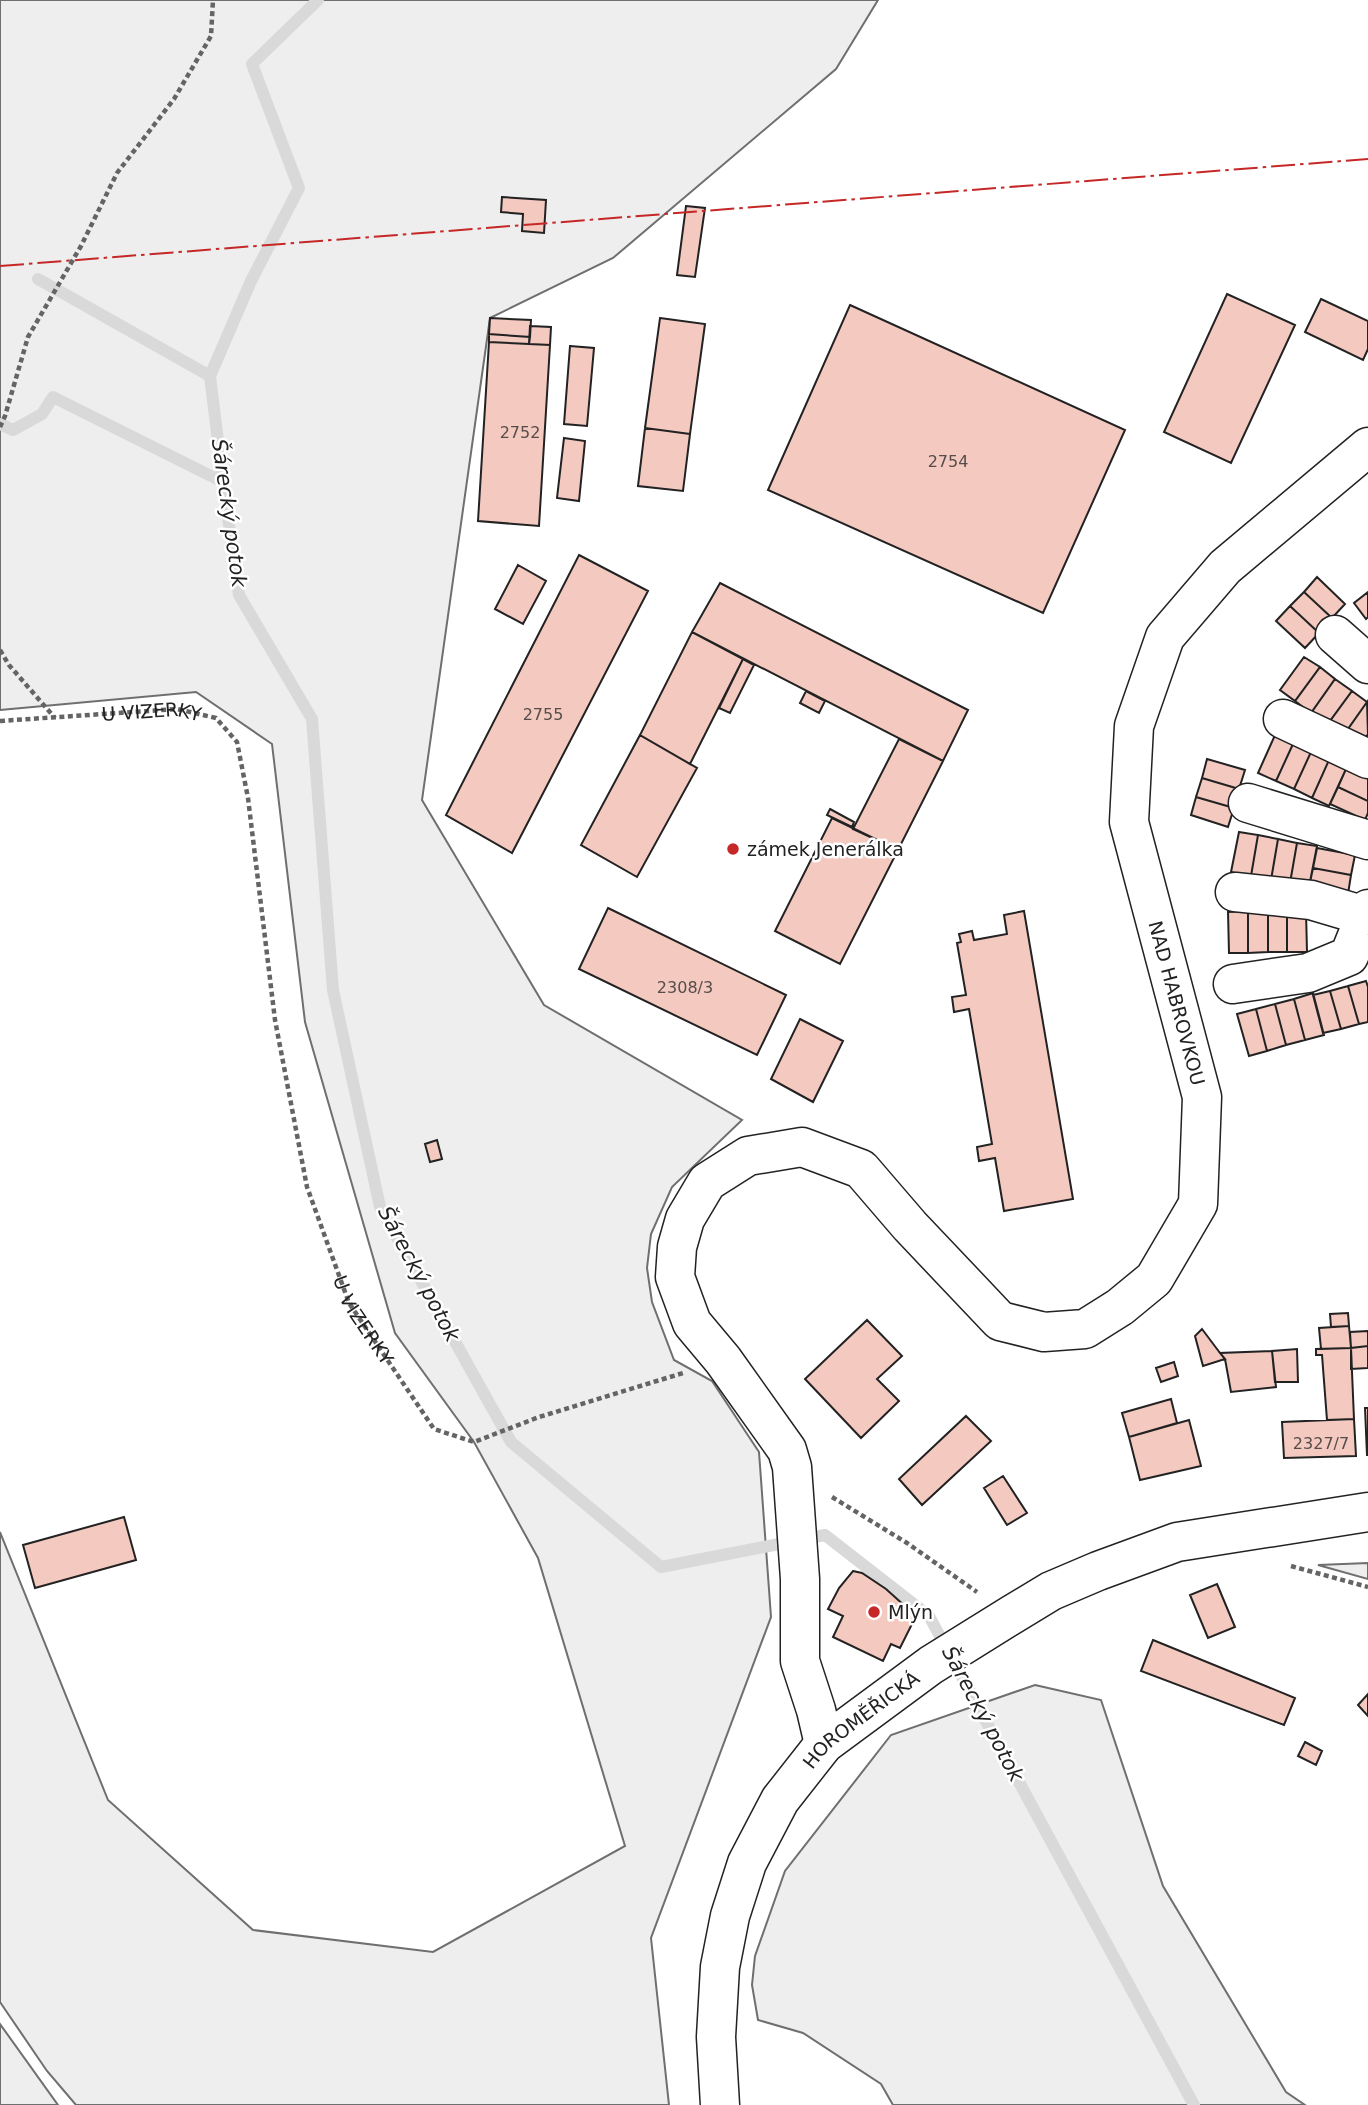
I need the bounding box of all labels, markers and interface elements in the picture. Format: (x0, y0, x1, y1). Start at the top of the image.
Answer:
house number: 2752 (500, 423, 540, 442)
water label: Šárecký potok (207, 437, 252, 590)
house number: 2754 (928, 452, 968, 471)
street label: U VIZERKY (101, 698, 204, 725)
house number: 2755 (523, 705, 563, 724)
place label: zámek Jenerálka (747, 838, 904, 860)
marker: zámek Jenerálka (725, 841, 741, 857)
street label: NAD HABROVKOU (1144, 918, 1210, 1088)
house number: 2308/3 (657, 978, 713, 997)
water label: Šárecký potok (373, 1202, 466, 1347)
street label: U VIZERKY (329, 1272, 398, 1369)
house number: 2327/7 (1293, 1434, 1349, 1453)
place label: Mlýn (888, 1601, 933, 1623)
marker: Mlýn (866, 1604, 882, 1620)
water label: Šárecký potok (937, 1642, 1030, 1787)
street label: HOROMĚŘICKÁ (798, 1667, 923, 1773)

